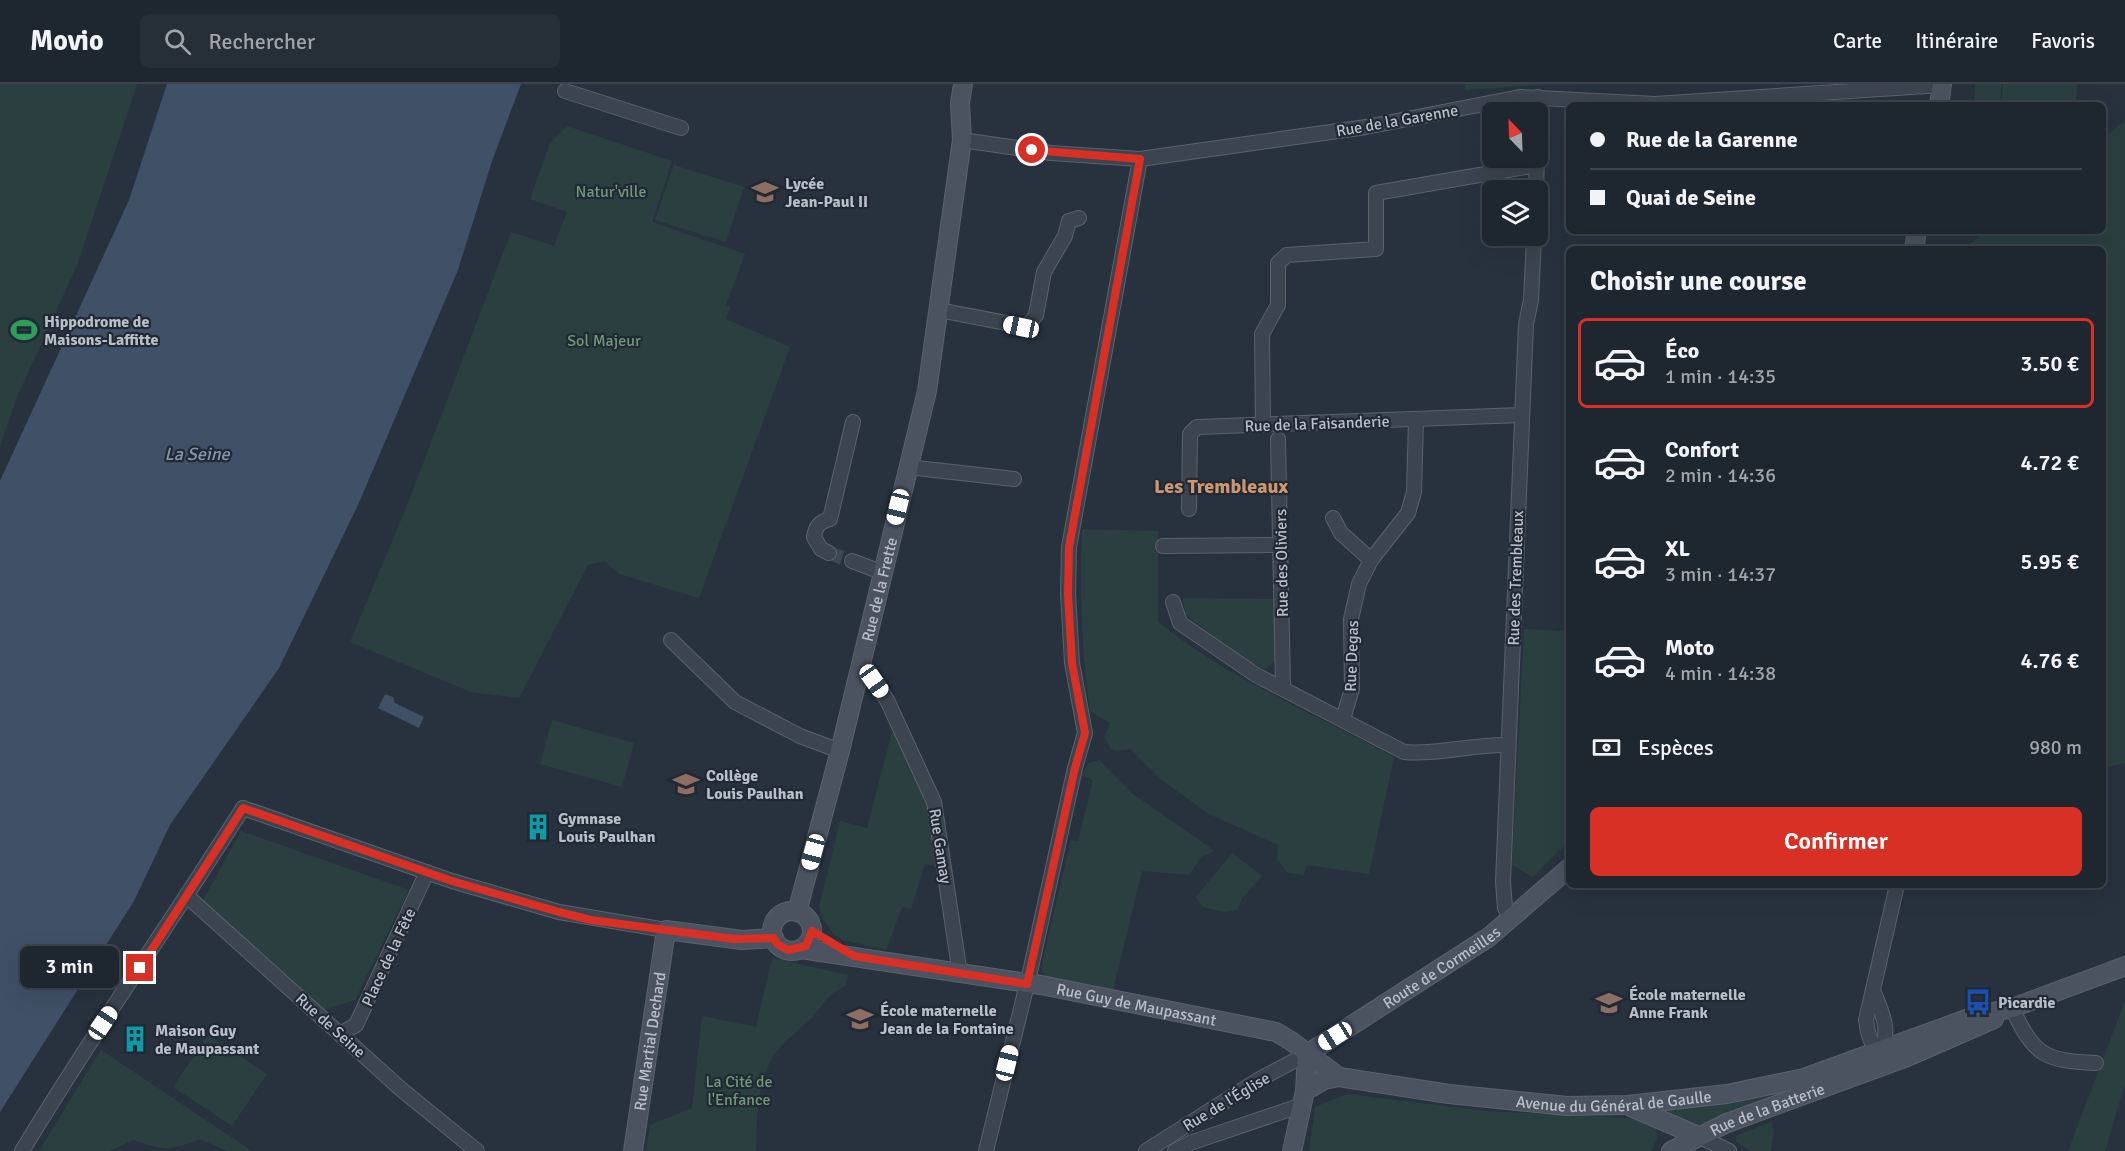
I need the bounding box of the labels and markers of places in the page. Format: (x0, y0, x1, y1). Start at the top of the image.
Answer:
place label: Lycée Jean-Paul II (785, 174, 868, 212)
school or university icon: Lycée Jean-Paul II (750, 177, 780, 207)
place label: Hippodrome de Maisons-Laffitte (44, 312, 159, 350)
sports icon: Hippodrome de Maisons-Laffitte (9, 315, 39, 345)
place label: Collège Louis Paulhan (706, 766, 804, 804)
school or university icon: Collège Louis Paulhan (671, 769, 701, 799)
place label: Gymnase Louis Paulhan (558, 809, 656, 847)
building icon: Gymnase Louis Paulhan (523, 812, 553, 842)
place label: École maternelle Anne Frank (1629, 985, 1746, 1023)
bus stop icon: Picardie (1963, 987, 1993, 1017)
school or university icon: École maternelle Anne Frank (1594, 988, 1624, 1018)
place label: Picardie (1998, 993, 2056, 1013)
place label: École maternelle Jean de la Fontaine (880, 1001, 1014, 1039)
school or university icon: École maternelle Jean de la Fontaine (845, 1004, 875, 1034)
place label: Maison Guy de Maupassant (155, 1021, 259, 1059)
building icon: Maison Guy de Maupassant (120, 1024, 150, 1054)

